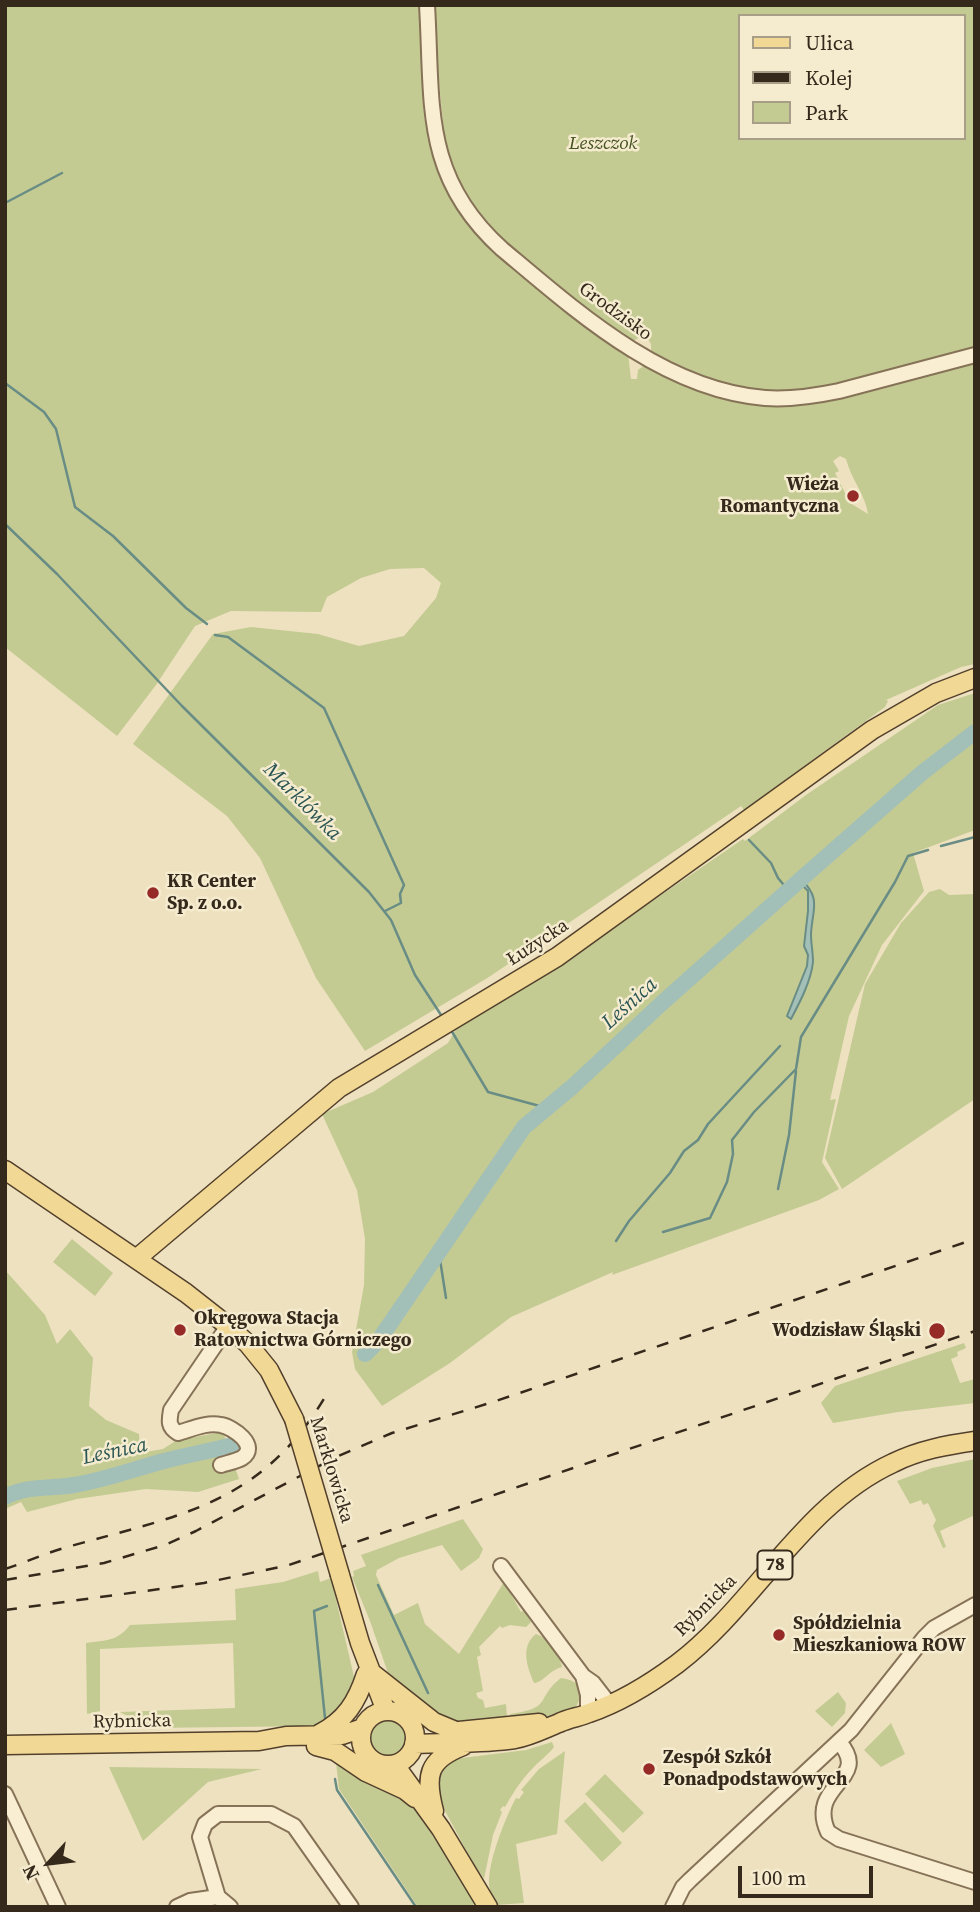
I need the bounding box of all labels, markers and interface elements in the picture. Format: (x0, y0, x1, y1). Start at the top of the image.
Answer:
legend (738, 14, 966, 140)
text: Ulica (805, 28, 854, 57)
text: Kolej (805, 63, 853, 92)
text: Park (805, 98, 848, 127)
park label: Leszczok (569, 133, 637, 155)
street label: Grodzisko (574, 278, 656, 346)
place label: Wieża Romantyczna (720, 474, 839, 518)
marker: Wieża Romantyczna (845, 488, 861, 504)
water label: Marklówka (258, 758, 346, 846)
place label: KR Center Sp. z o.o. (167, 871, 256, 915)
marker: KR Center Sp. z o.o. (145, 885, 161, 901)
street label: Łużycka (503, 915, 573, 971)
water label: Leśnica (597, 973, 663, 1035)
place label: Okręgowa Stacja Ratownictwa Górniczego (194, 1308, 411, 1352)
place label: Wodzisław Śląski (772, 1320, 921, 1342)
marker: Wodzisław Śląski (927, 1321, 947, 1341)
marker: Okręgowa Stacja Ratownictwa Górniczego (172, 1322, 188, 1338)
street label: Marklowicka (304, 1414, 358, 1526)
water label: Leśnica (80, 1433, 150, 1471)
road number: 78 (758, 1550, 792, 1580)
street label: Rybnicka (670, 1570, 742, 1642)
place label: Spółdzielnia Mieszkaniowa ROW (793, 1613, 966, 1657)
marker: Spółdzielnia Mieszkaniowa ROW (771, 1627, 787, 1643)
street label: Rybnicka (93, 1710, 171, 1734)
place label: Zespół Szkół Ponadpodstawowych (663, 1747, 847, 1791)
marker: Zespół Szkół Ponadpodstawowych (641, 1761, 657, 1777)
north arrow (14, 1828, 84, 1898)
scale bar (742, 1853, 877, 1897)
text: N (16, 1860, 45, 1885)
text: 100 m (751, 1863, 806, 1892)

